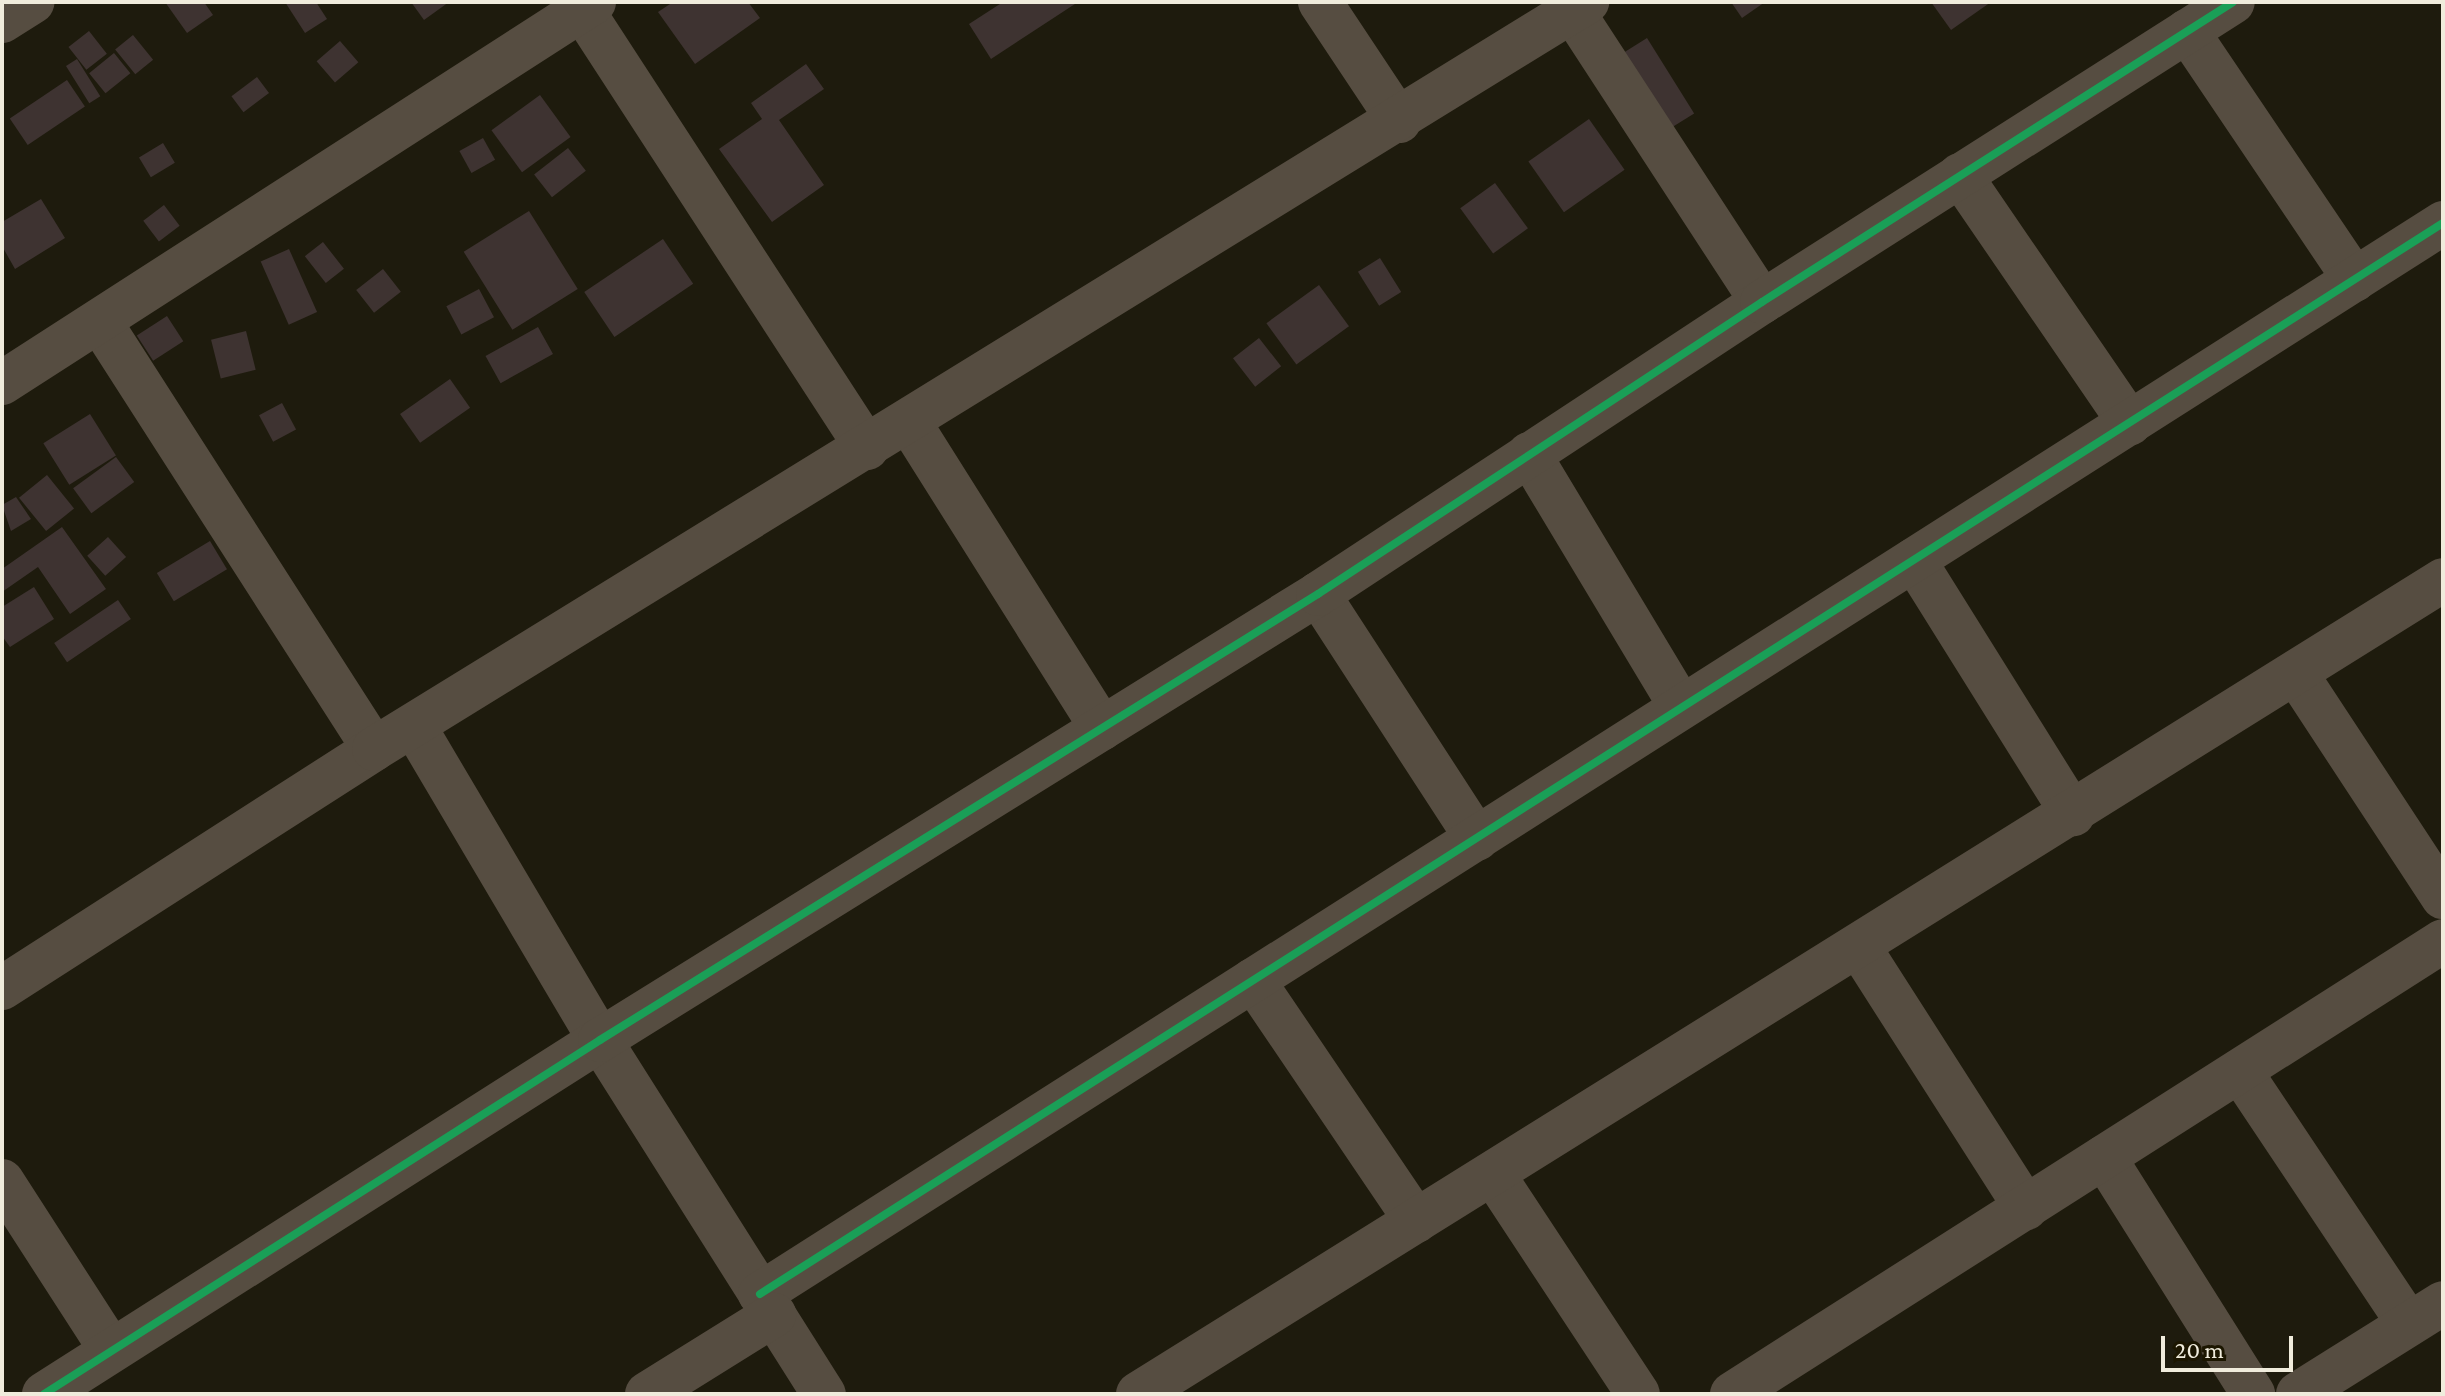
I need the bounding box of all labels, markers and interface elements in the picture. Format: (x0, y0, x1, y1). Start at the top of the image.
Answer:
scale bar (2165, 1320, 2297, 1370)
text: 20 m (2175, 1336, 2224, 1363)

